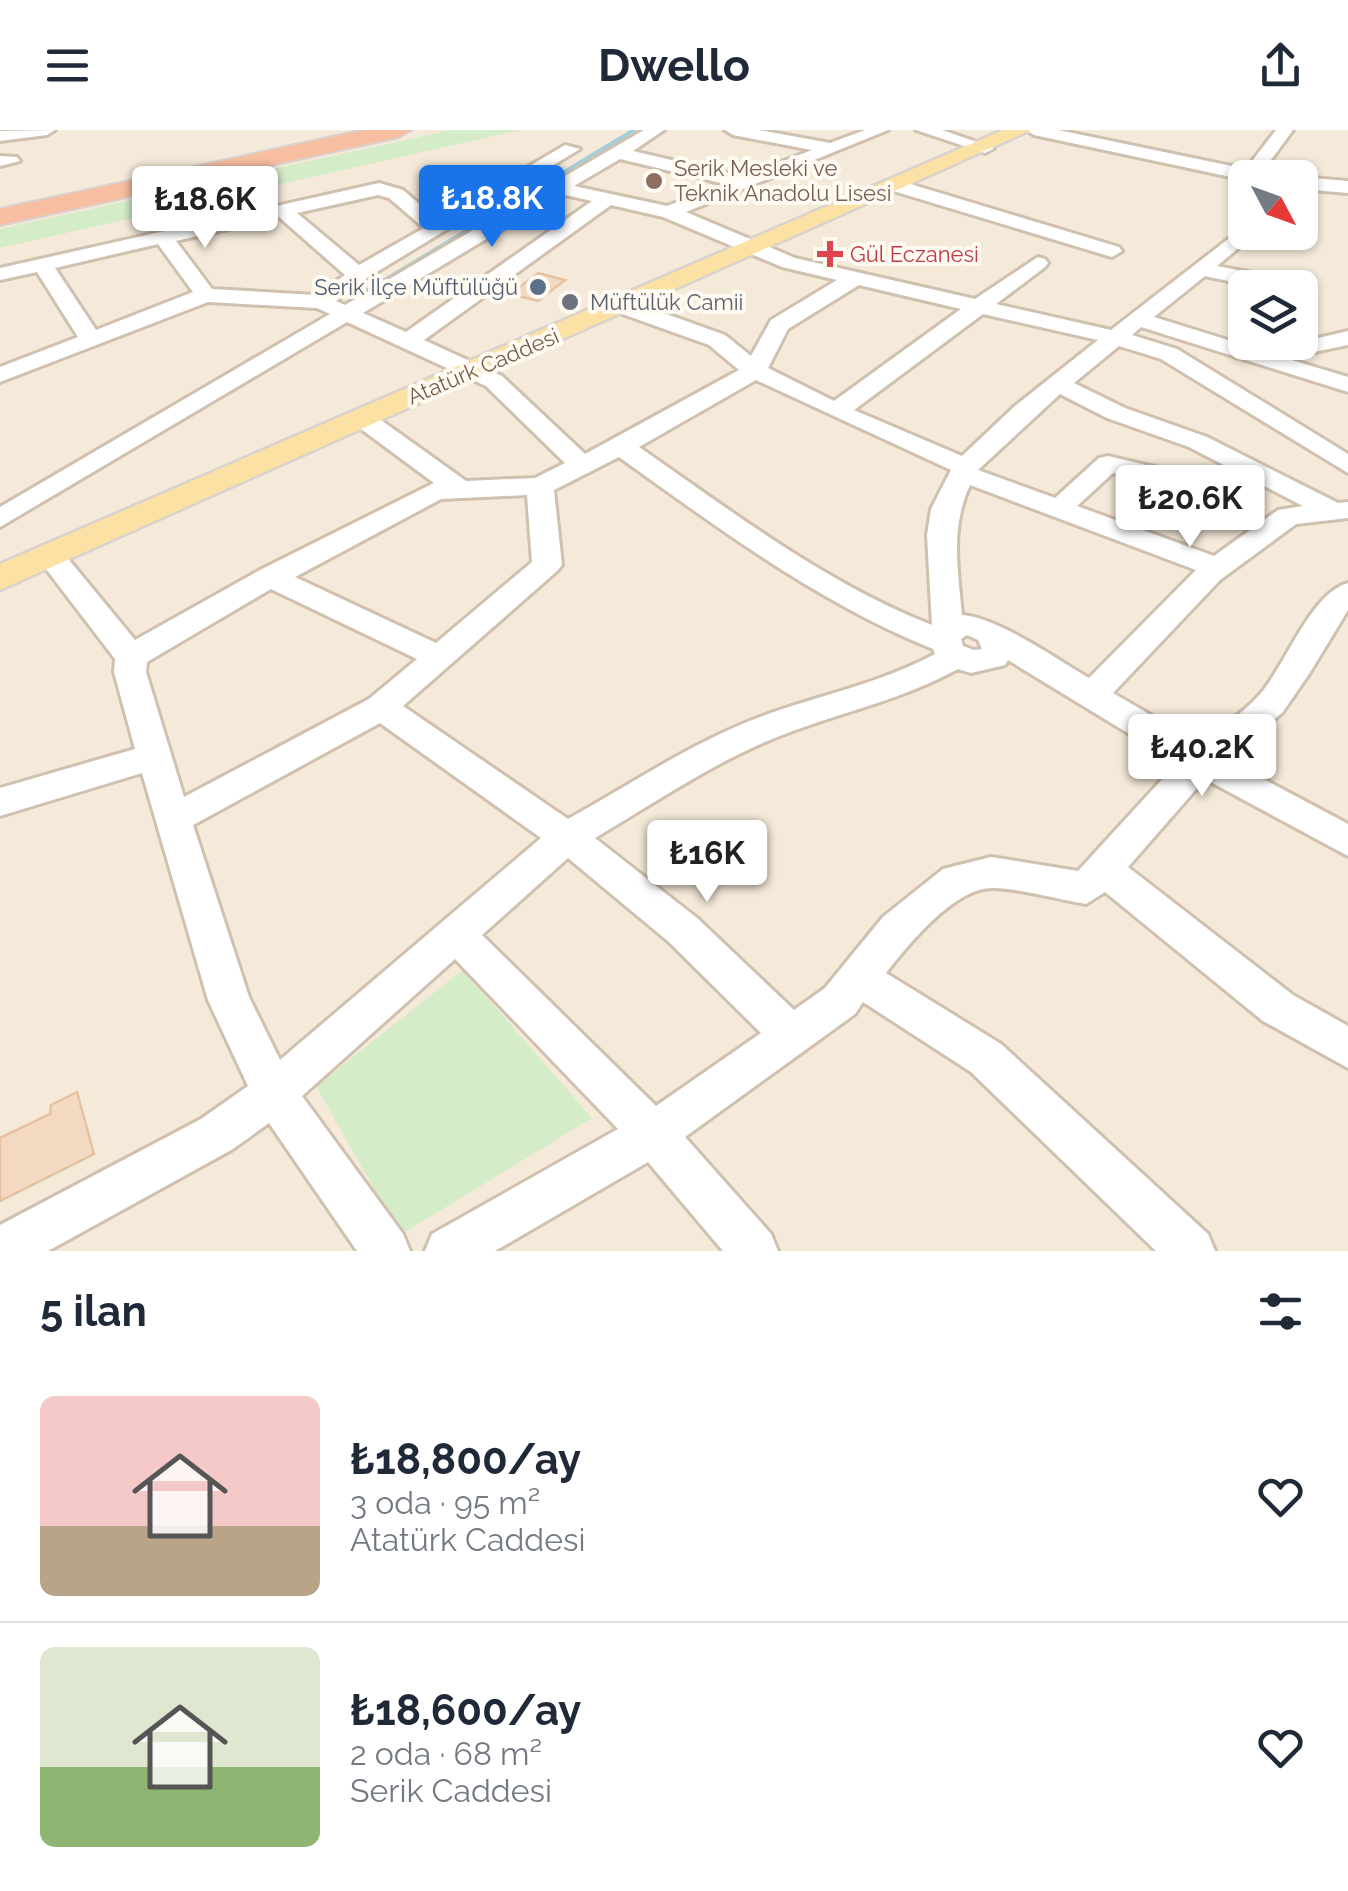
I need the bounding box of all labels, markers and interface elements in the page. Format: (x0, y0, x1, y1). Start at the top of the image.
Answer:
icon: menu (40, 38, 95, 93)
icon: share (1253, 38, 1308, 93)
text: Dwello (598, 39, 750, 92)
place label: Serik Mesleki ve Teknik Anadolu Lisesi (674, 155, 891, 206)
north arrow (1228, 160, 1318, 250)
map controls (1228, 160, 1318, 360)
pin: ₺18.8K (411, 165, 573, 250)
pin: ₺18.6K (124, 166, 286, 251)
marker: Serik Mesleki ve Teknik Anadolu Lisesi (643, 170, 665, 192)
text: ₺18.8K (441, 179, 543, 216)
text: ₺18.6K (154, 180, 256, 217)
place label: Gül Eczanesi (850, 241, 979, 267)
marker: Gül Eczanesi (819, 243, 841, 265)
button: layers (1228, 270, 1318, 360)
place label: Serik İlçe Müftülüğü (314, 274, 518, 300)
marker: Serik İlçe Müftülüğü (527, 276, 549, 298)
place label: Müftülük Camii (590, 289, 743, 315)
marker: Müftülük Camii (559, 291, 581, 313)
street label: Atatürk Caddesi (403, 322, 563, 410)
pin: ₺20.6K (1109, 465, 1271, 550)
text: ₺20.6K (1138, 479, 1242, 516)
pin: ₺40.2K (1121, 714, 1283, 799)
text: ₺40.2K (1150, 728, 1254, 765)
pin: ₺16K (648, 820, 766, 905)
text: ₺16K (669, 834, 745, 871)
icon: filters (1253, 1284, 1308, 1339)
text: 5 ilan (40, 1287, 147, 1336)
text: ₺18,800/ay (350, 1435, 581, 1484)
icon: home (120, 1436, 240, 1556)
icon: heart (1253, 1469, 1308, 1524)
text: 3 oda · 95 m² (350, 1484, 540, 1521)
text: Atatürk Caddesi (350, 1521, 586, 1558)
text: ₺18,600/ay (350, 1686, 581, 1735)
icon: home (120, 1687, 240, 1807)
icon: heart (1253, 1720, 1308, 1775)
text: 2 oda · 68 m² (350, 1735, 542, 1772)
text: Serik Caddesi (350, 1772, 552, 1809)

